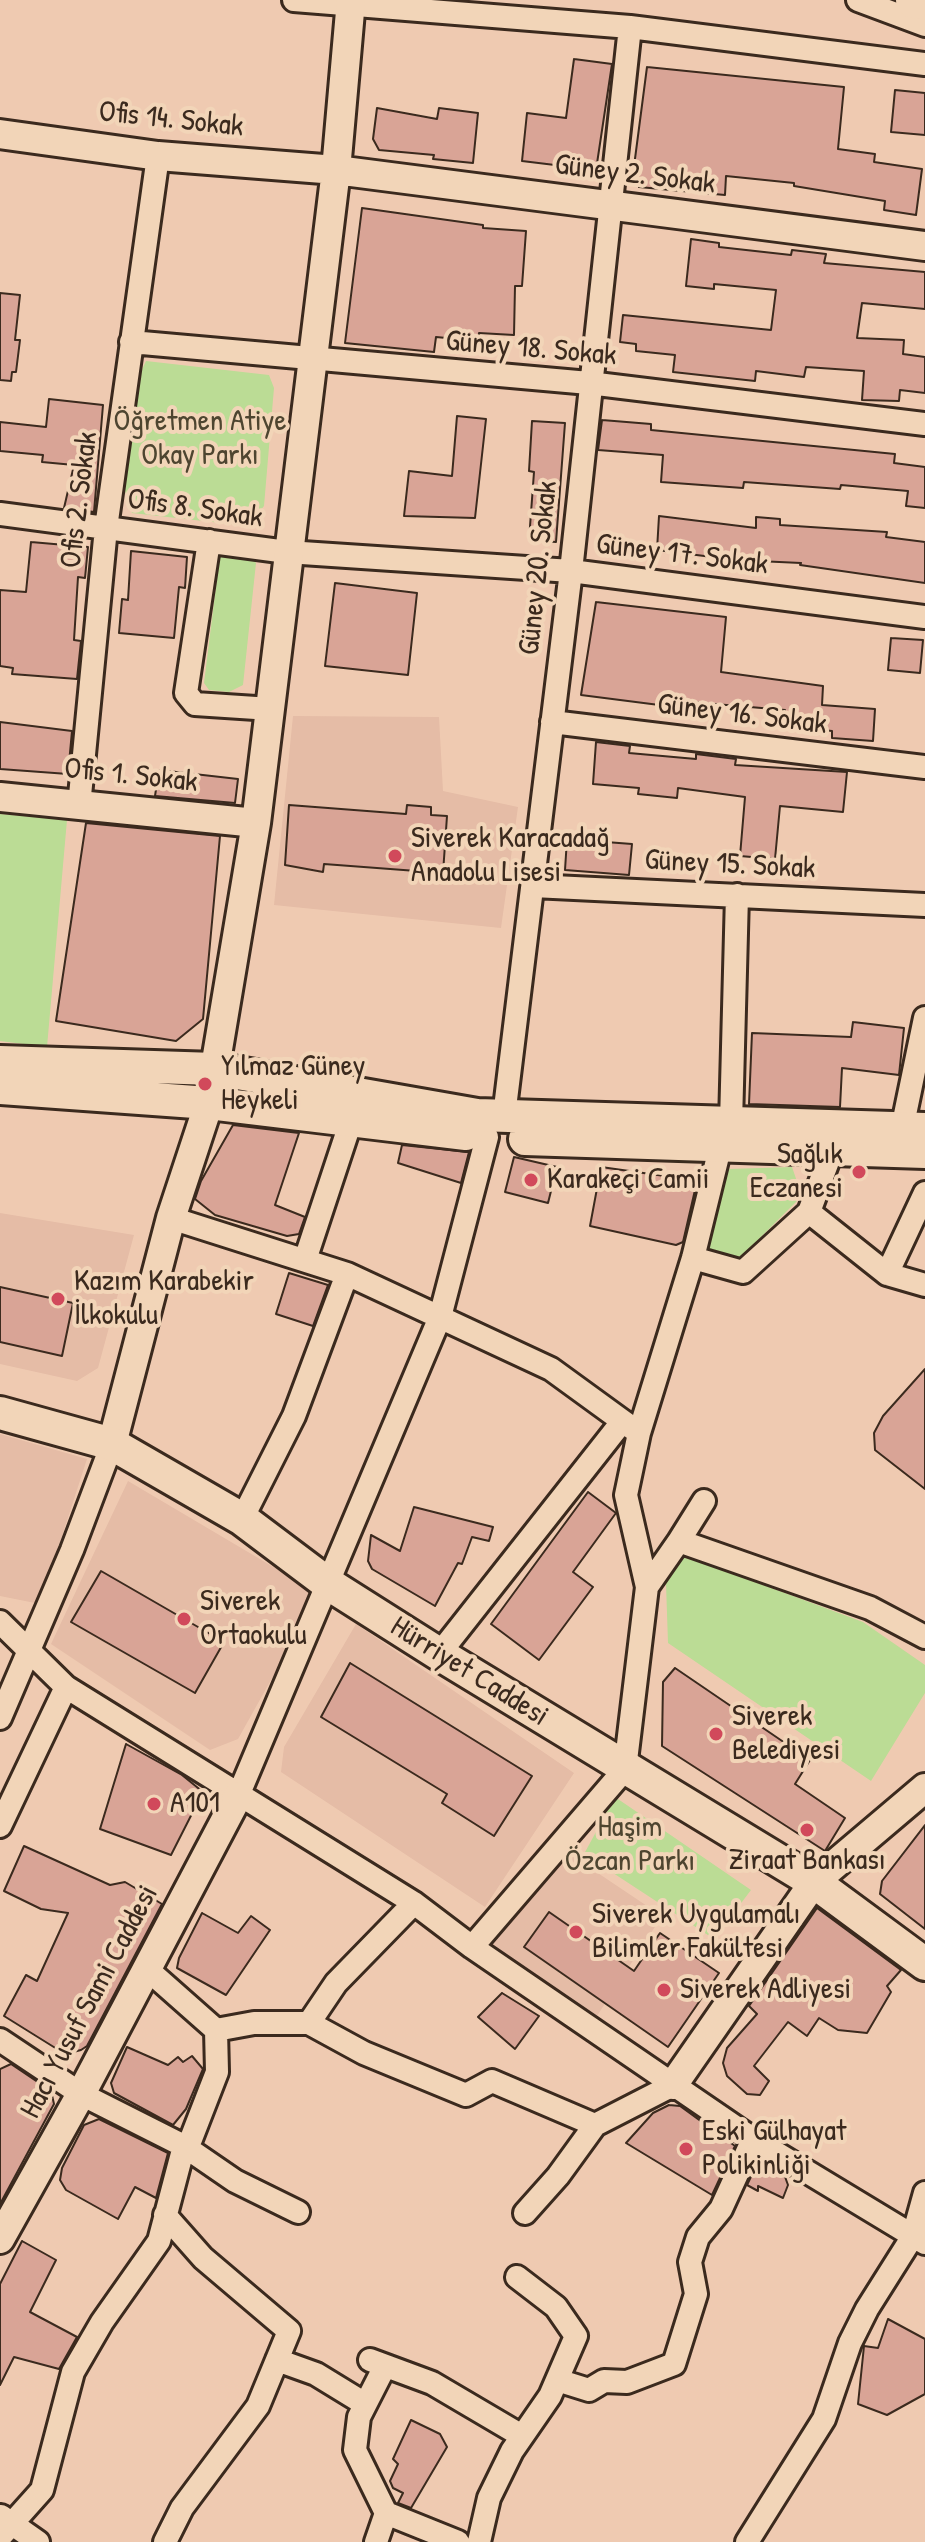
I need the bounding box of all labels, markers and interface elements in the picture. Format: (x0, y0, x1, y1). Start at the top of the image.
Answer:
street label: Ofis 14. Sokak (97, 95, 245, 145)
street label: Güney 2. Sokak (553, 147, 717, 203)
street label: Güney 18. Sokak (444, 324, 618, 374)
park label: Öğretmen Atiye Okay Parkı (114, 404, 286, 474)
street label: Ofis 2. Sokak (54, 430, 106, 570)
street label: Güney 20. Sokak (512, 479, 566, 657)
street label: Ofis 8. Sokak (125, 482, 265, 536)
street label: Güney 17. Sokak (594, 527, 770, 583)
street label: Güney 16. Sokak (655, 687, 829, 743)
street label: Ofis 1. Sokak (63, 751, 199, 801)
place label: Siverek Karacadağ Anadolu Lisesi (411, 821, 609, 892)
street label: Güney 15. Sokak (644, 843, 816, 887)
marker: Siverek Karacadağ Anadolu Lisesi (386, 847, 404, 865)
place label: Yılmaz Güney Heykeli (221, 1049, 365, 1120)
marker: Yılmaz Güney Heykeli (196, 1075, 214, 1093)
place label: Sağlık Eczanesi (750, 1137, 843, 1208)
place label: Karakeçi Camii (547, 1162, 709, 1198)
marker: Sağlık Eczanesi (850, 1163, 868, 1181)
marker: Karakeçi Camii (522, 1171, 540, 1189)
place label: Kazım Karabekir İlkokulu (74, 1264, 254, 1334)
marker: Kazım Karabekir İlkokulu (49, 1290, 67, 1308)
place label: Siverek Ortaokulu (200, 1584, 307, 1654)
street label: Hürriyet Caddesi (383, 1609, 555, 1735)
marker: Siverek Ortaokulu (175, 1610, 193, 1628)
place label: Siverek Belediyesi (732, 1699, 840, 1770)
marker: Siverek Belediyesi (707, 1725, 725, 1743)
place label: A101 (170, 1786, 220, 1822)
marker: A101 (145, 1795, 163, 1813)
park label: Haşim Özcan Parkı (565, 1810, 695, 1880)
marker: Ziraat Bankası (798, 1821, 816, 1839)
place label: Ziraat Bankası (728, 1843, 886, 1879)
street label: Hacı Yusuf Sami Caddesi (13, 1879, 167, 2125)
place label: Siverek Uygulamalı Bilimler Fakültesi (592, 1897, 800, 1968)
marker: Siverek Uygulamalı Bilimler Fakültesi (567, 1923, 585, 1941)
place label: Siverek Adliyesi (680, 1972, 851, 2008)
marker: Siverek Adliyesi (655, 1981, 673, 1999)
place label: Eski Gülhayat Polikinliği (702, 2114, 846, 2184)
marker: Eski Gülhayat Polikinliği (677, 2140, 695, 2158)

